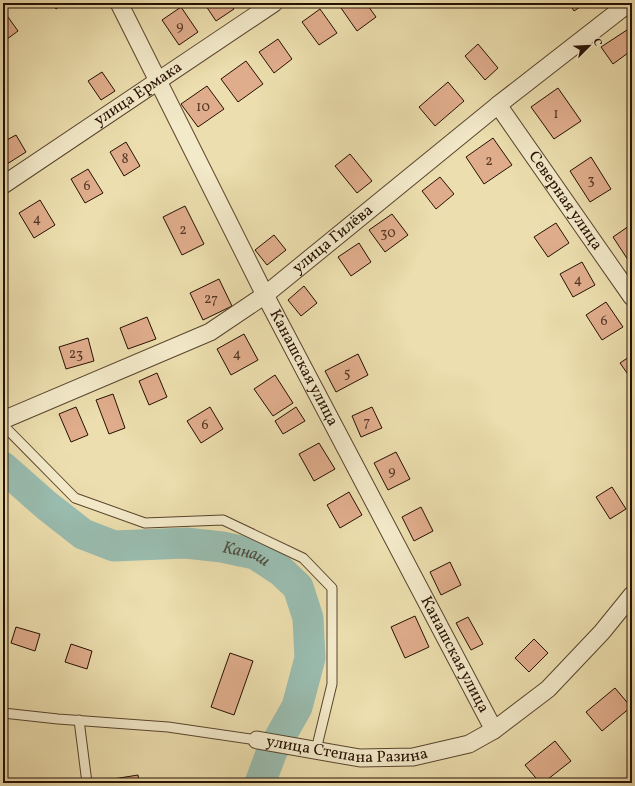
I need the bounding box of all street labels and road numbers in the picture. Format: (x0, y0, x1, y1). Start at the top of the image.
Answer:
street label: улица Ермака (90, 57, 187, 132)
street label: Северная улица (523, 147, 607, 255)
street label: улица Гилёва (288, 200, 378, 279)
street label: Канашская улица (264, 306, 343, 430)
street label: Канашская улица (415, 592, 494, 717)
street label: улица Степана Разина (264, 731, 430, 769)

